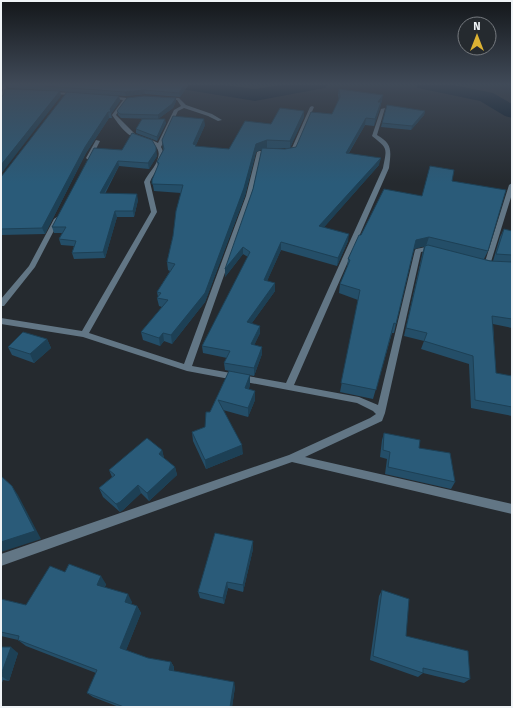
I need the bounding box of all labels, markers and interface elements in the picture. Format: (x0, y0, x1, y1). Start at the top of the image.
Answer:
north arrow (457, 16, 497, 56)
text: N (473, 20, 481, 33)

